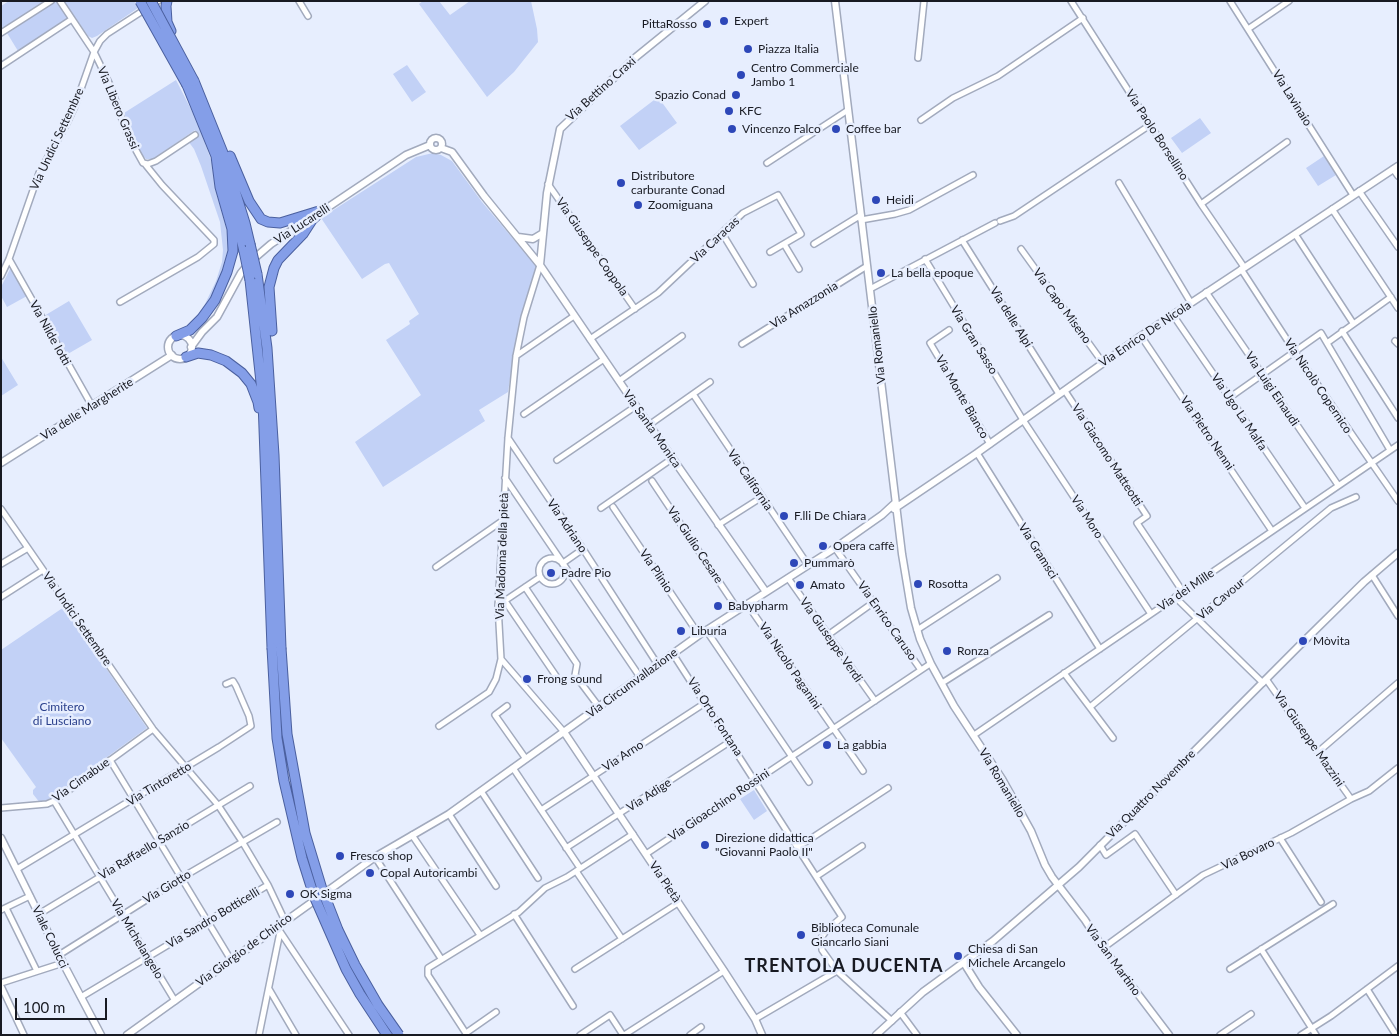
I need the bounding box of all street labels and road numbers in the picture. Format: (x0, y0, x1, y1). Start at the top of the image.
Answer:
street label: Via Bettino Craxi (563, 54, 639, 124)
street label: Via Libero Grassi (94, 65, 142, 151)
street label: Via Lavinaio (1269, 67, 1315, 129)
street label: Via Undici Settembre (27, 86, 87, 192)
street label: Via Paolo Borsellino (1122, 87, 1192, 183)
street label: Via Giuseppe Coppola (553, 195, 631, 299)
street label: Via Lucarelli (272, 201, 332, 247)
street label: Via Caracas (688, 214, 742, 266)
street label: Via Capo Miseno (1030, 266, 1094, 346)
street label: Via Amazzonia (768, 278, 840, 332)
street label: Via delle Alpi (987, 284, 1035, 350)
street label: Via Nilde Iotti (26, 298, 74, 368)
street label: Via Enrico De Nicola (1096, 298, 1194, 370)
street label: Via Gran Sasso (947, 303, 1001, 377)
street label: Via Romaniello (865, 305, 889, 385)
street label: Via Nicolò Copernico (1281, 336, 1355, 436)
street label: Via Luigi Einaudi (1242, 349, 1302, 429)
street label: Via Monte Bianco (932, 353, 992, 441)
street label: Via Ugo La Malfa (1208, 371, 1270, 453)
street label: Via delle Margherite (38, 375, 136, 443)
street label: Via Santa Monica (620, 387, 684, 471)
street label: Via Pietro Nenni (1177, 393, 1237, 473)
street label: Via Giacomo Matteotti (1069, 401, 1145, 509)
street label: Via California (724, 447, 776, 513)
street label: Via Madonna della pietà (493, 492, 511, 620)
street label: Via Moro (1068, 493, 1106, 541)
street label: Via Adriano (544, 496, 590, 556)
street label: Via Giulio Cesare (664, 504, 726, 586)
street label: Via Gramsci (1015, 521, 1061, 581)
street label: Via Plinio (636, 547, 676, 595)
street label: Via dei Mille (1155, 566, 1217, 614)
street label: Via Undici Settembre (39, 569, 115, 669)
street label: Via Cavour (1194, 575, 1248, 623)
street label: Via Enrico Caruso (854, 579, 920, 663)
street label: Via Giuseppe Verdi (796, 595, 866, 685)
street label: Via Nicolò Paganini (756, 620, 824, 712)
street label: Via Circumvallazione (584, 645, 680, 721)
street label: Via Orto Fontana (684, 675, 746, 759)
street label: Via Giuseppe Mazzini (1271, 689, 1347, 789)
street label: Via Arno (600, 737, 646, 775)
street label: Via Romaniello (976, 746, 1028, 820)
street label: Via Quattro Novembre (1104, 747, 1198, 841)
street label: Via Cimabue (50, 755, 112, 805)
street label: Via Tintoretto (124, 759, 194, 809)
street label: Via Gioacchino Rossini (666, 766, 772, 844)
street label: Via Adige (624, 775, 674, 815)
street label: Via Raffaello Sanzio (96, 817, 192, 883)
street label: Via Bovaro (1219, 835, 1277, 873)
street label: Via Pietà (646, 859, 684, 905)
street label: Via Giotto (140, 867, 194, 907)
street label: Via Sandro Botticelli (164, 885, 262, 951)
street label: Via Michelangelo (108, 897, 166, 981)
street label: Viale Colucci (29, 903, 71, 971)
street label: Via Giorgio de Chirico (193, 910, 295, 990)
street label: Via San Martino (1082, 922, 1144, 998)

